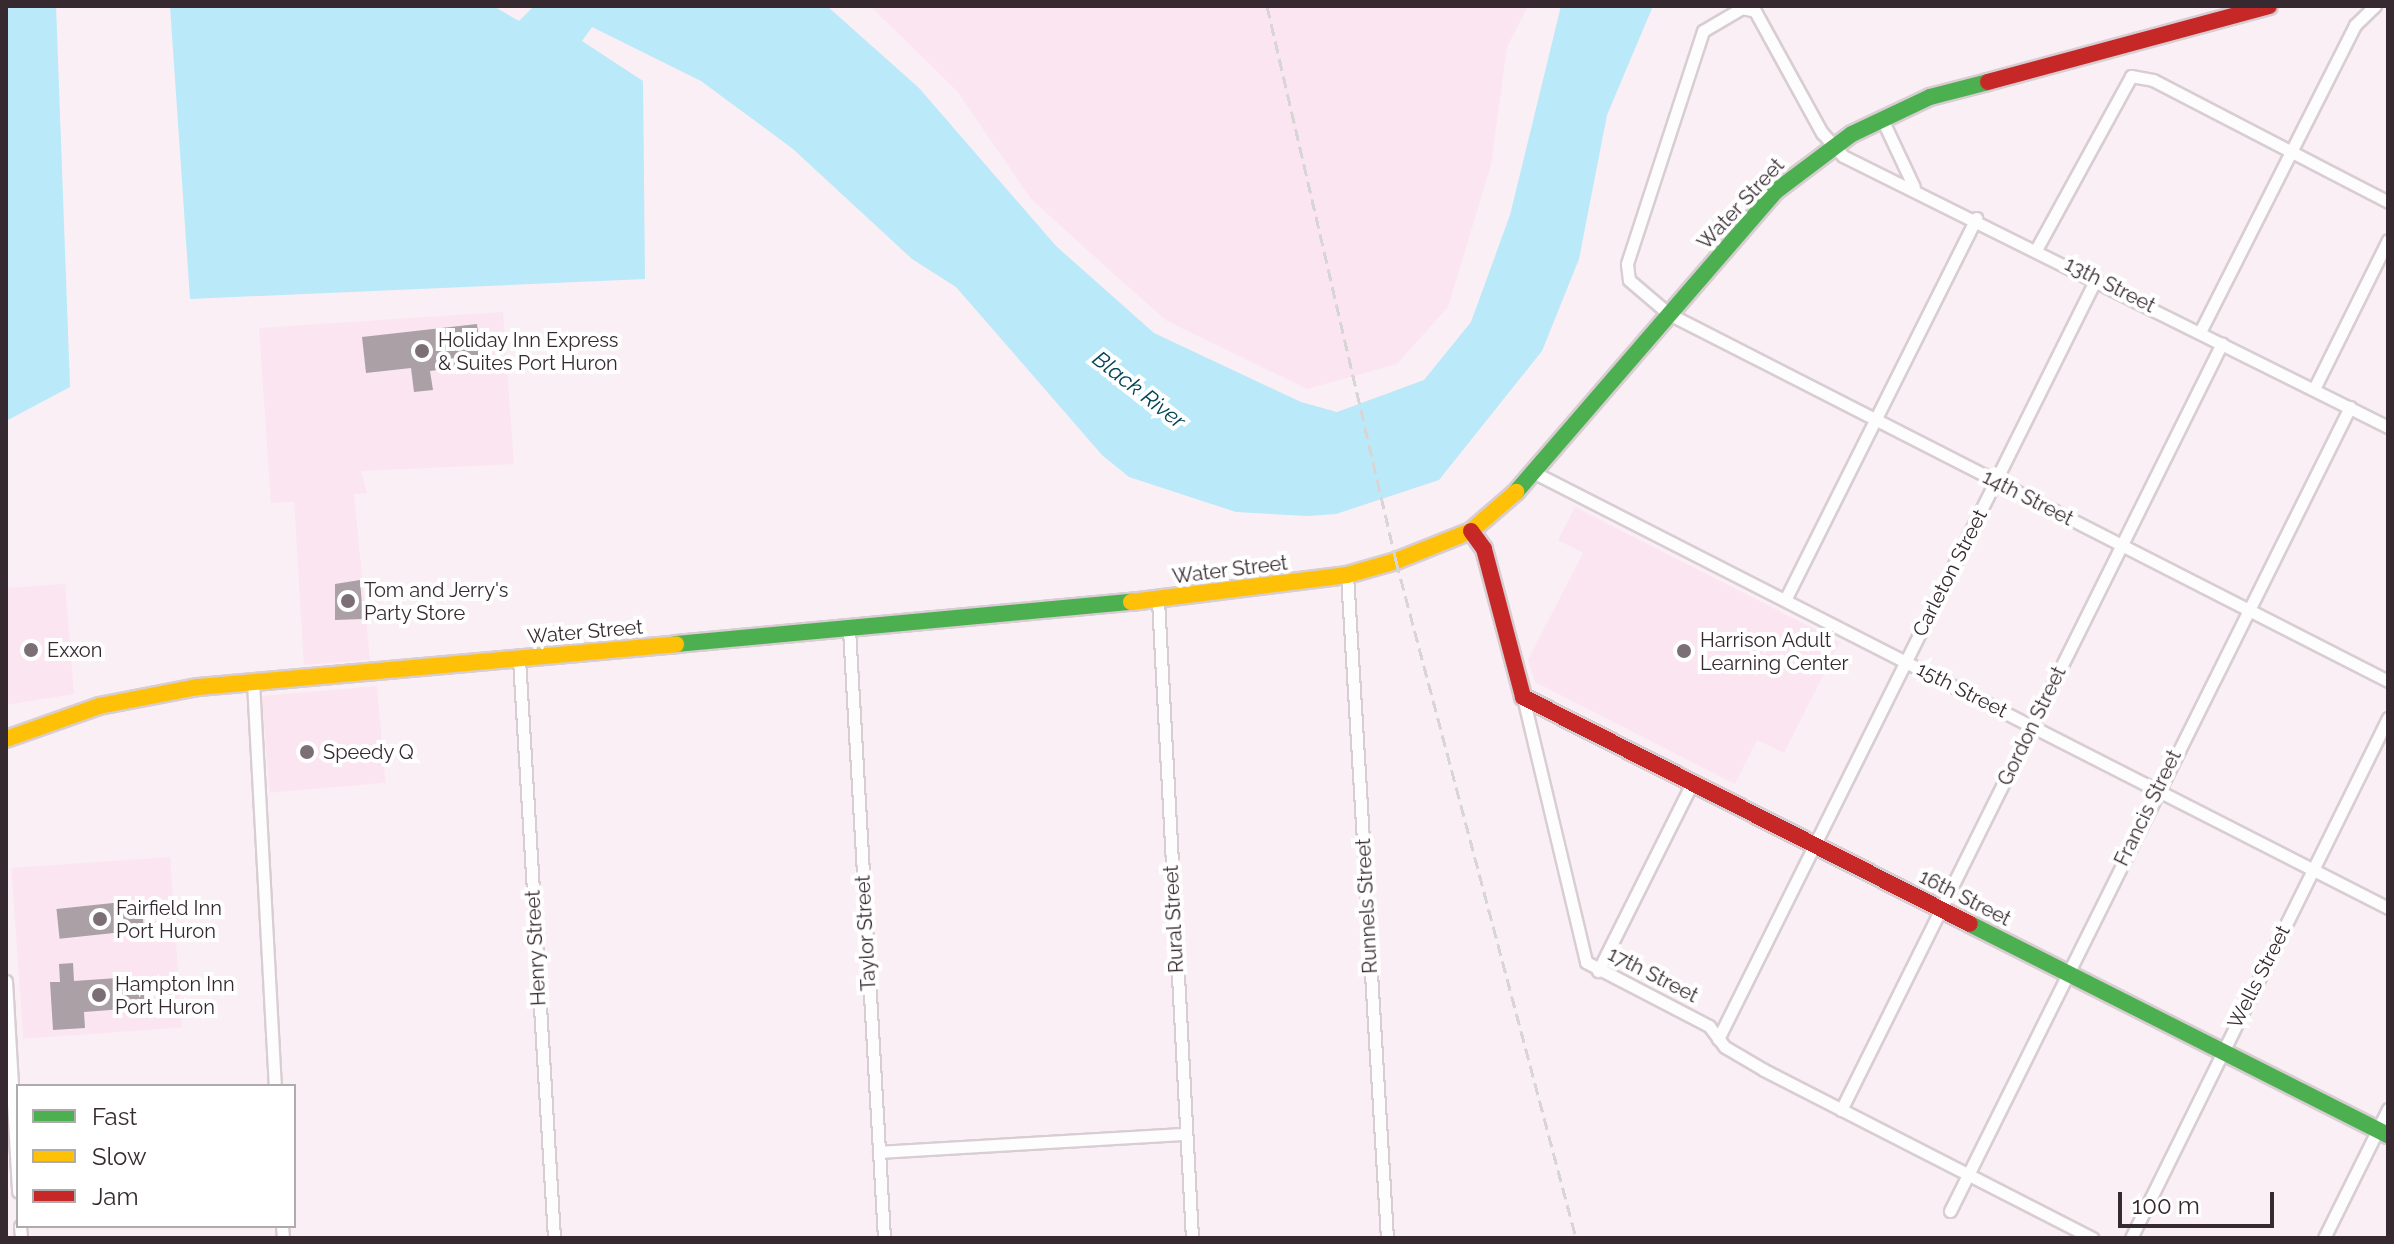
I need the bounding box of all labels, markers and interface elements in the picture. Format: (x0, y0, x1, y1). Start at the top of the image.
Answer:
street label: Water Street (1692, 153, 1790, 255)
street label: 13th Street (2061, 252, 2159, 318)
place label: Holiday Inn Express & Suites Port Huron (438, 328, 619, 375)
marker: Holiday Inn Express & Suites Port Huron (413, 342, 431, 360)
water label: Black River (1087, 346, 1191, 434)
street label: 14th Street (1979, 465, 2077, 531)
street label: Carleton Street (1908, 505, 1992, 641)
street label: Water Street (1171, 551, 1289, 589)
place label: Tom and Jerry's Party Store (364, 578, 509, 625)
marker: Tom and Jerry's Party Store (339, 592, 357, 610)
street label: Water Street (526, 615, 644, 649)
place label: Harrison Adult Learning Center (1700, 628, 1849, 675)
place label: Exxon (47, 638, 102, 662)
marker: Exxon (22, 641, 40, 659)
marker: Harrison Adult Learning Center (1675, 642, 1693, 660)
street label: 15th Street (1913, 657, 2011, 723)
street label: Gordon Street (1993, 663, 2071, 789)
place label: Speedy Q (323, 740, 414, 764)
marker: Speedy Q (298, 743, 316, 761)
street label: Francis Street (2110, 746, 2186, 870)
street label: Runnels Street (1351, 838, 1383, 974)
street label: Rural Street (1159, 864, 1189, 974)
street label: 16th Street (1915, 865, 2015, 931)
street label: Taylor Street (851, 874, 881, 992)
street label: Henry Street (521, 889, 551, 1007)
place label: Fairfield Inn Port Huron (116, 896, 222, 943)
marker: Fairfield Inn Port Huron (91, 910, 109, 928)
street label: Wells Street (2223, 921, 2295, 1033)
street label: 17th Street (1604, 942, 1702, 1008)
place label: Hampton Inn Port Huron (115, 972, 235, 1019)
marker: Hampton Inn Port Huron (90, 986, 108, 1004)
legend (16, 1084, 296, 1228)
text: Fast (92, 1102, 137, 1131)
text: Slow (92, 1142, 146, 1171)
scale bar (2122, 1176, 2278, 1226)
text: Jam (92, 1182, 138, 1211)
text: 100 m (2132, 1191, 2200, 1220)

